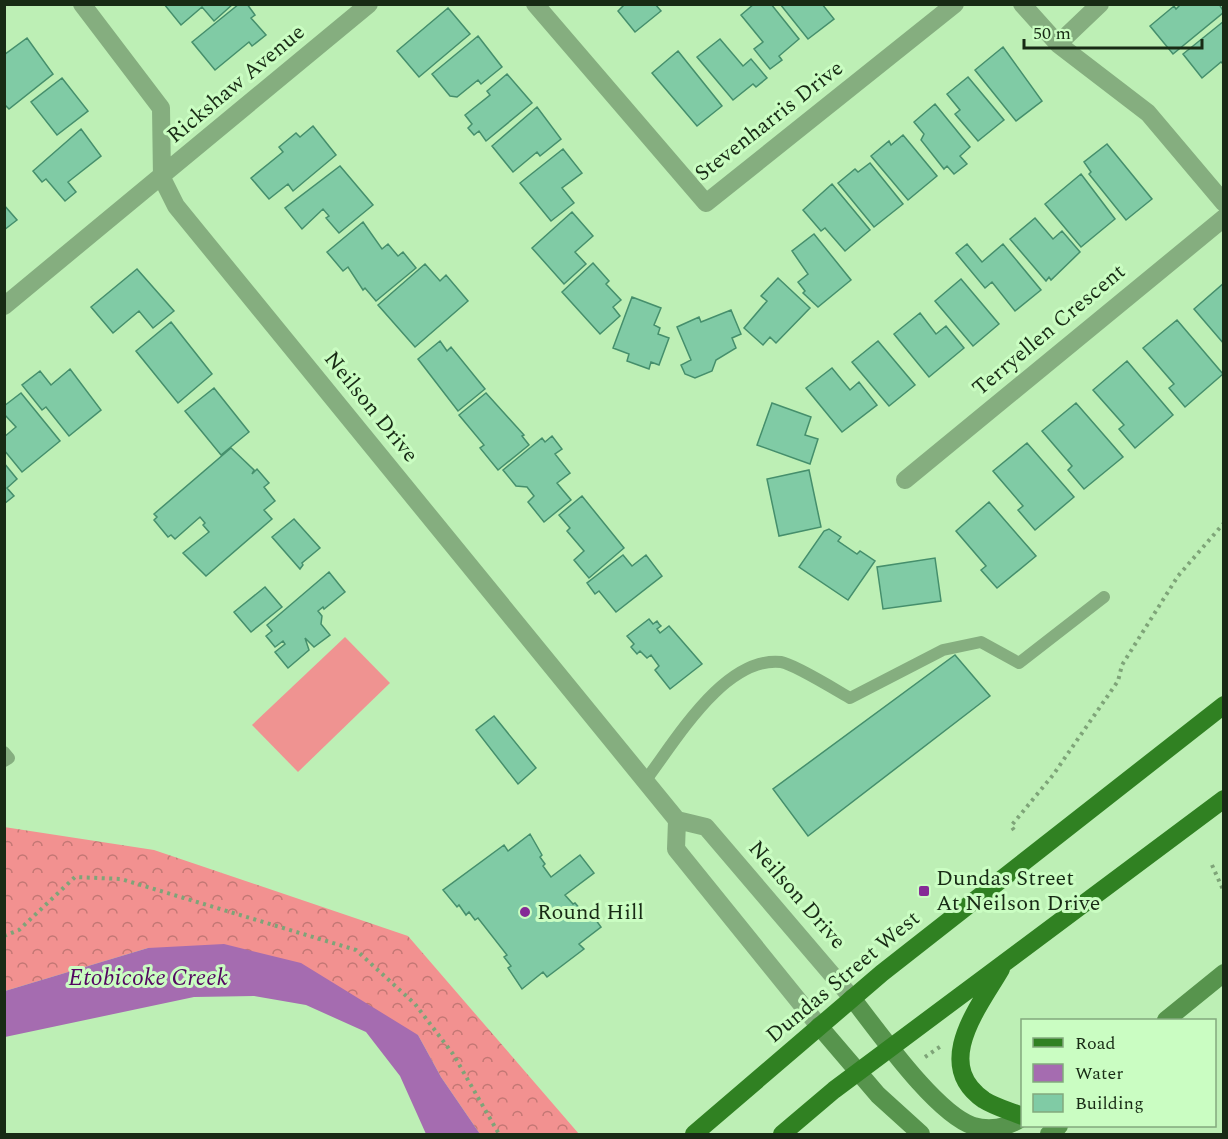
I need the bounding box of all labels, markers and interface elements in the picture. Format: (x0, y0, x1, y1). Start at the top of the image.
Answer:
scale bar (1024, 12, 1202, 50)
street label: Rickshaw Avenue (160, 16, 312, 152)
text: 50 m (1033, 20, 1071, 47)
street label: Stevenharris Drive (688, 52, 850, 190)
street label: Terryellen Crescent (965, 256, 1133, 404)
street label: Neilson Drive (316, 344, 426, 470)
street label: Neilson Drive (740, 833, 854, 957)
place label: Dundas Street At Neilson Drive (936, 862, 1100, 920)
marker: Dundas Street At Neilson Drive (917, 884, 931, 898)
place label: Round Hill (537, 896, 644, 929)
street label: Dundas Street West (759, 902, 927, 1051)
marker: Round Hill (518, 905, 532, 919)
water label: Etobicoke Creek (68, 960, 228, 996)
legend (1021, 1019, 1216, 1127)
text: Road (1075, 1030, 1116, 1057)
text: Water (1075, 1060, 1123, 1087)
text: Building (1075, 1090, 1144, 1117)

